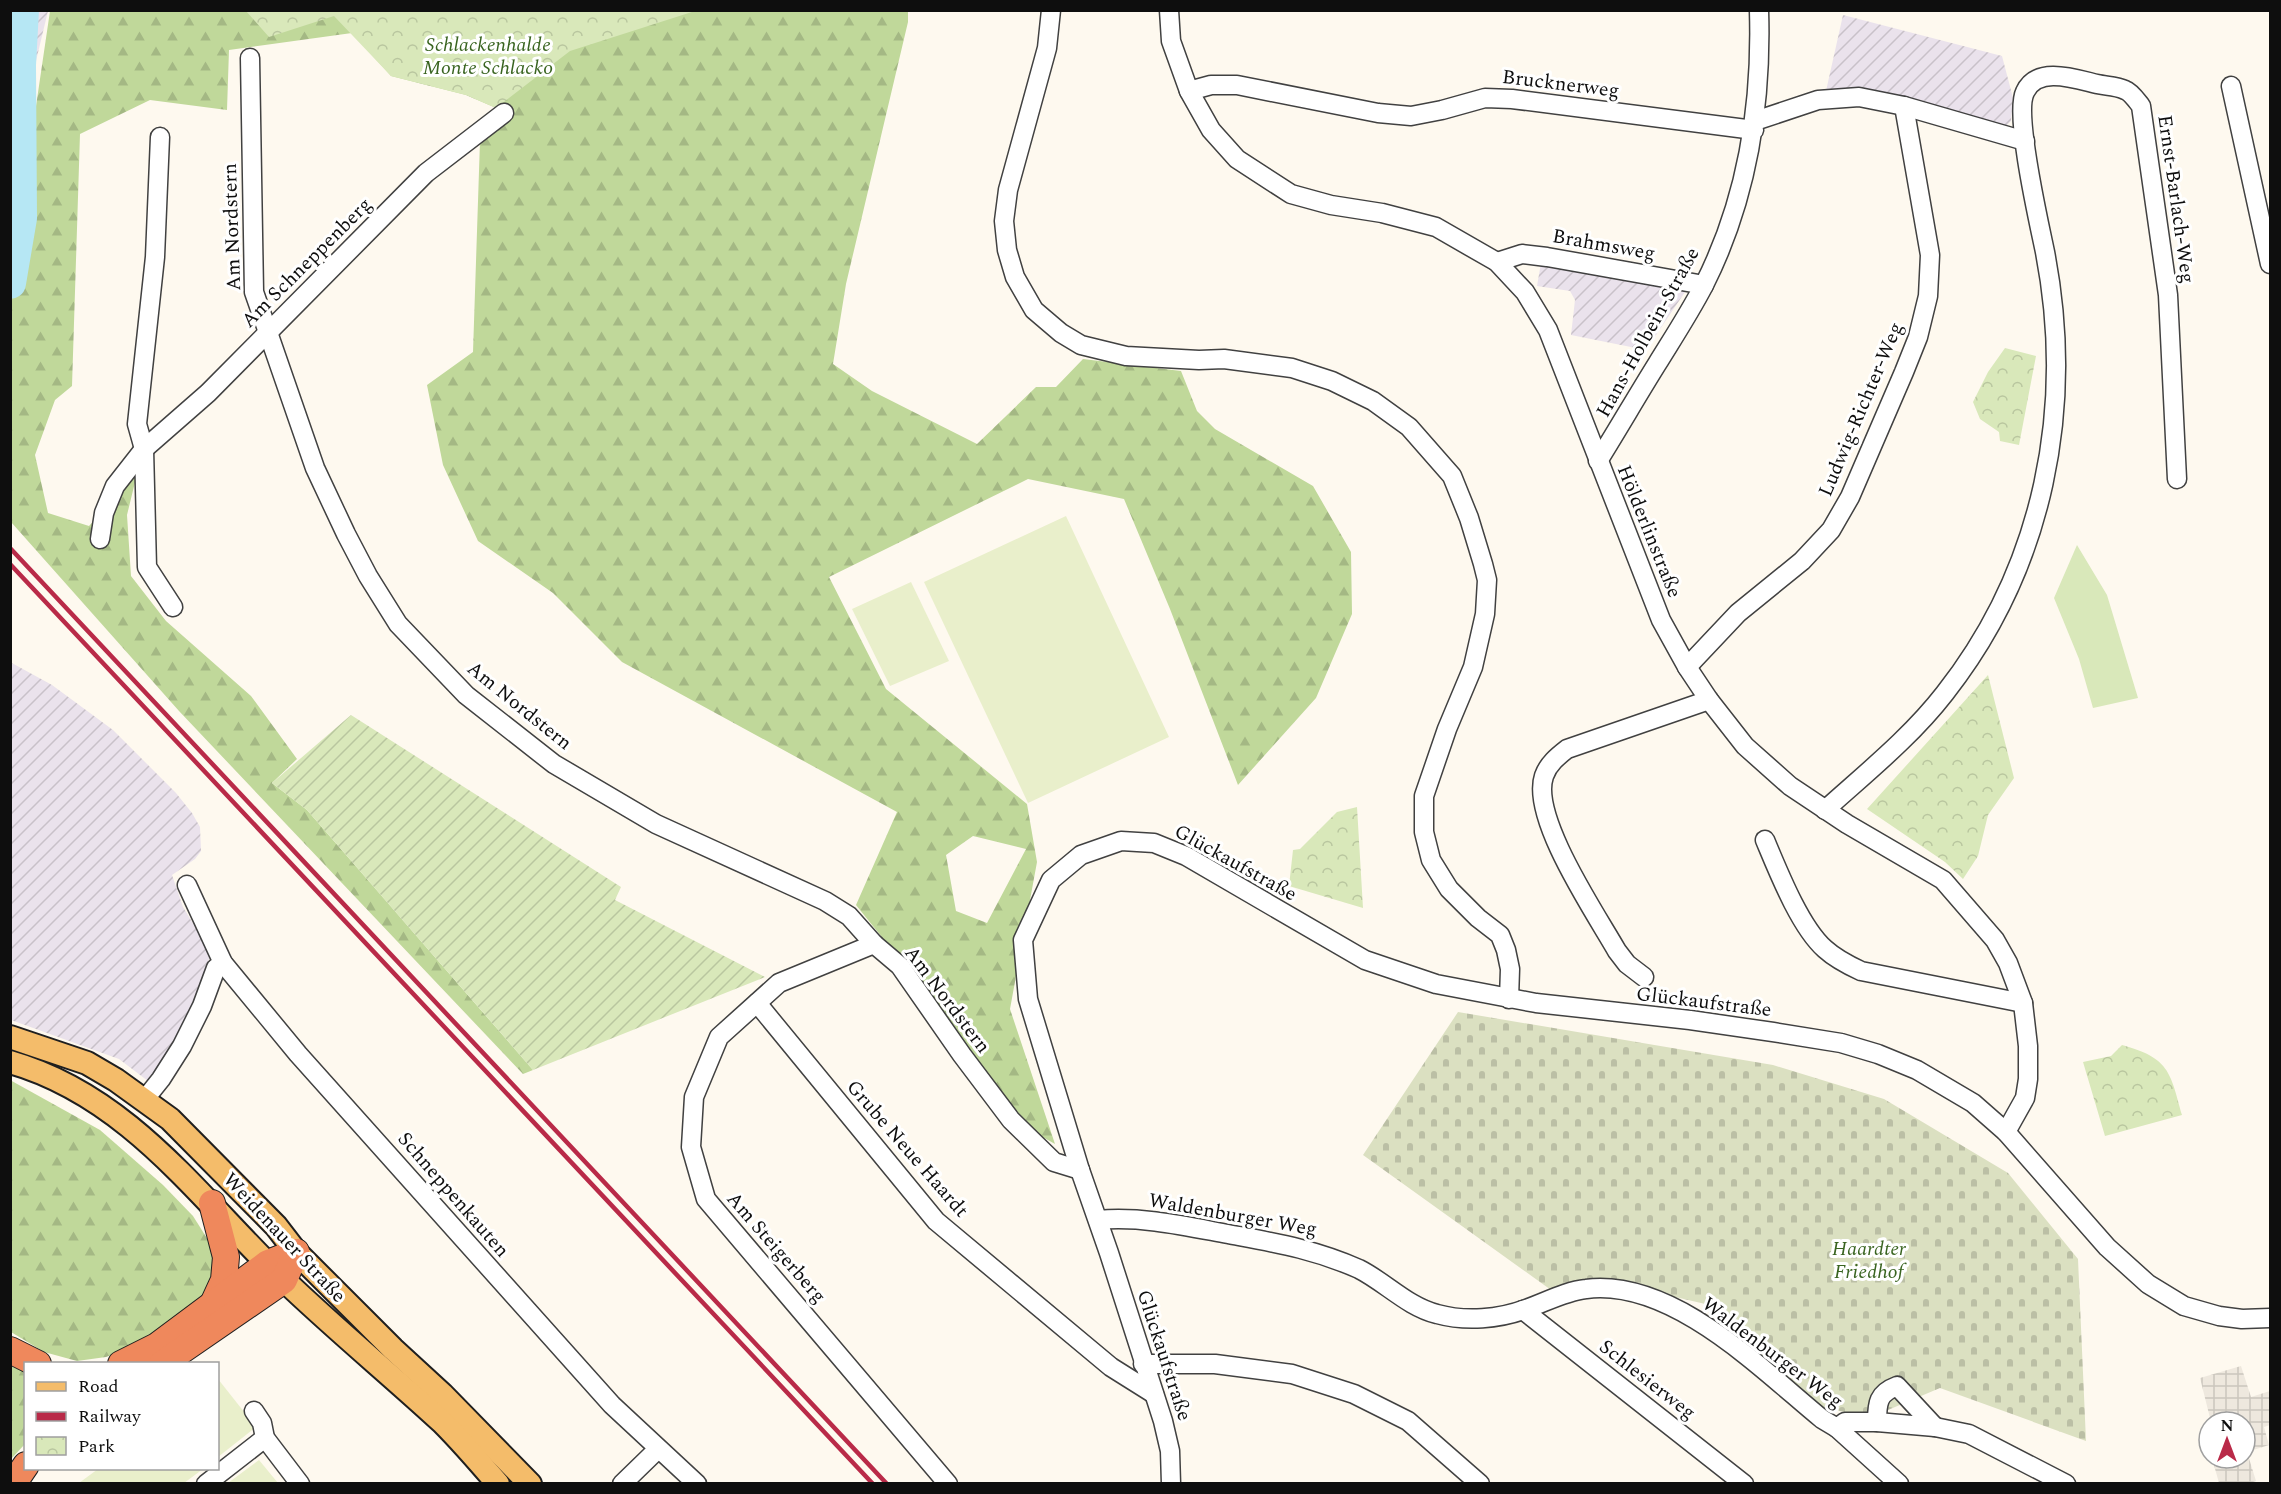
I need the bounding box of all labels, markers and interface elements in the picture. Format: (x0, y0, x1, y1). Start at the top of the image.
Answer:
park label: Schlackenhalde Monte Schlacko (423, 30, 553, 83)
street label: Brucknerweg (1500, 62, 1621, 106)
street label: Ernst-Barlach-Weg (2149, 113, 2203, 285)
street label: Am Nordstern (215, 163, 249, 291)
street label: Am Schneppenberg (234, 190, 379, 335)
street label: Brahmsweg (1550, 221, 1658, 269)
street label: Hans-Holbein-Straße (1589, 242, 1707, 423)
street label: Ludwig-Richter-Weg (1811, 318, 1911, 501)
street label: Hölderlinstraße (1609, 460, 1689, 602)
street label: Am Nordstern (460, 654, 579, 758)
street label: Glückaufstraße (1169, 817, 1302, 909)
street label: Am Nordstern (897, 940, 998, 1060)
street label: Glückaufstraße (1634, 979, 1773, 1025)
street label: Grube Neue Haardt (839, 1073, 976, 1224)
street label: Schneppenkauten (390, 1125, 516, 1264)
street label: Weidenauer Straße (216, 1166, 353, 1310)
street label: Am Steigerberg (719, 1185, 833, 1310)
street label: Waldenburger Weg (1146, 1185, 1319, 1245)
park label: Haardter Friedhof (1832, 1234, 1908, 1287)
street label: Glückaufstraße (1129, 1286, 1199, 1425)
street label: Waldenburger Weg (1695, 1289, 1850, 1416)
street label: Schlesierweg (1592, 1332, 1702, 1427)
legend (24, 1362, 219, 1470)
text: Road (78, 1373, 119, 1400)
text: Railway (78, 1403, 142, 1430)
north arrow (2197, 1410, 2257, 1470)
text: N (2220, 1414, 2234, 1438)
text: Park (78, 1433, 115, 1460)

